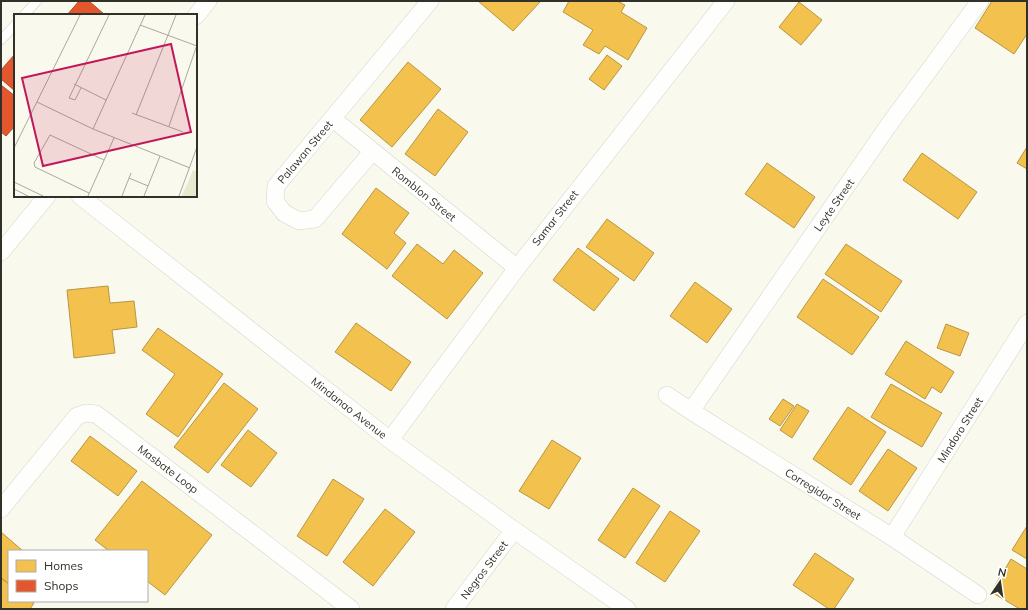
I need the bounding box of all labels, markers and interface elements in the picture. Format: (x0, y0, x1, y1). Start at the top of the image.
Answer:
inset map (14, 14, 197, 197)
street label: Palawan Street (274, 117, 336, 187)
street label: Romblon Street (389, 164, 459, 224)
street label: Leyte Street (811, 176, 857, 234)
street label: Samar Street (529, 187, 581, 249)
street label: Mindanao Avenue (308, 374, 390, 442)
street label: Mindoro Street (934, 394, 986, 465)
street label: Masbate Loop (135, 442, 201, 497)
street label: Corregidor Street (783, 465, 864, 523)
street label: Negros Street (457, 538, 511, 602)
legend (8, 550, 148, 602)
text: Homes (44, 558, 83, 573)
north arrow (980, 562, 1020, 602)
text: N (997, 565, 1008, 580)
text: Shops (44, 578, 79, 593)

